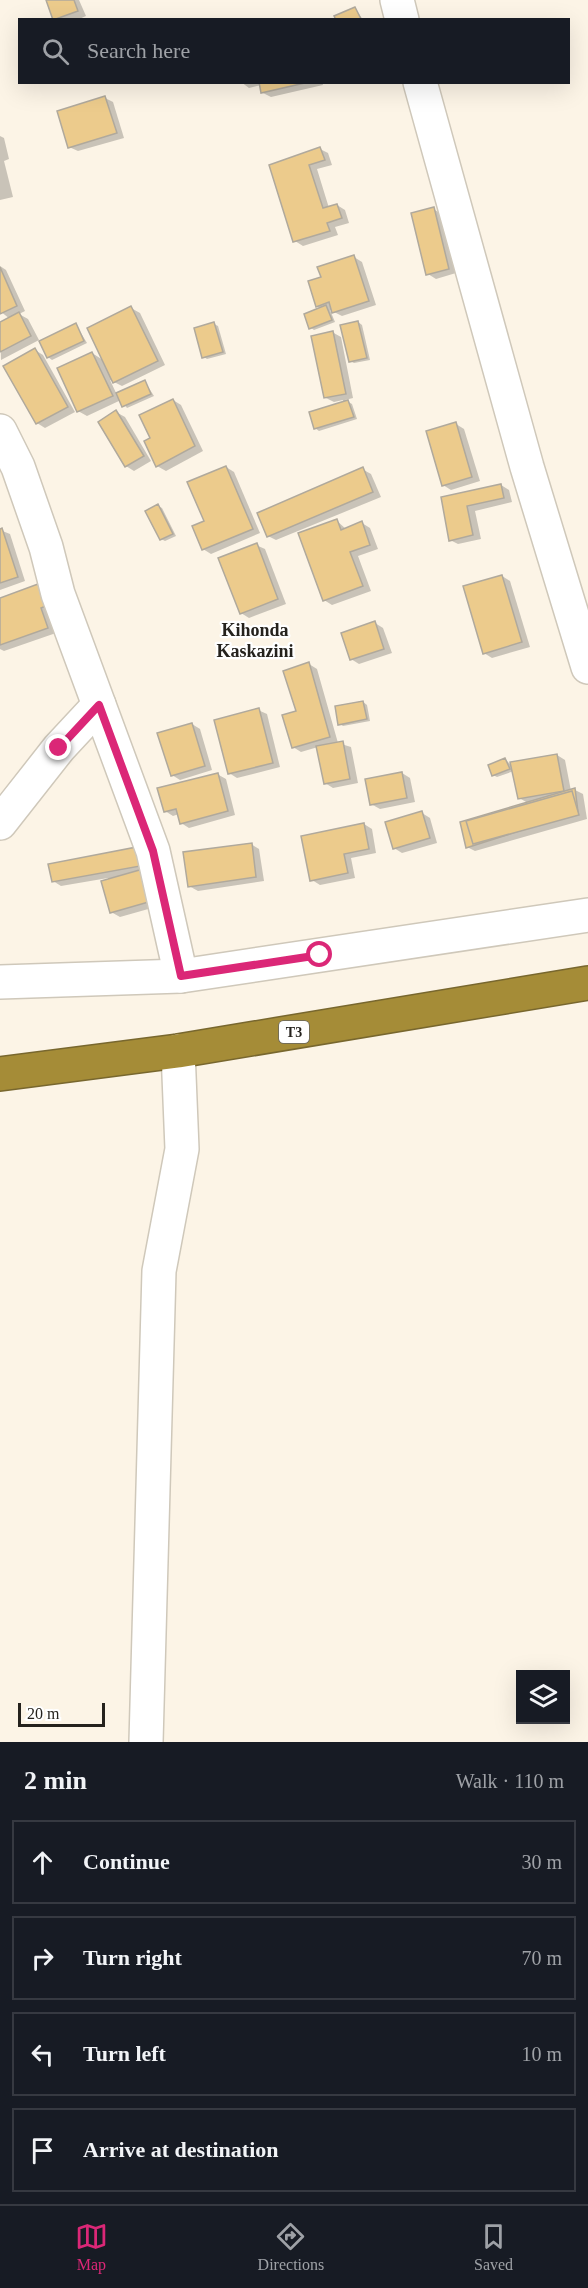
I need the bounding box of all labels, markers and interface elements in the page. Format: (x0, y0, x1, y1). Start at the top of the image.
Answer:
search box (18, 18, 570, 84)
icon: search (39, 35, 72, 68)
text: Search here (87, 38, 190, 63)
district label: Kihonda Kaskazini (216, 620, 294, 661)
route end (45, 734, 71, 760)
route start (306, 941, 332, 967)
road number: T3 (279, 1021, 309, 1043)
map controls (516, 1670, 570, 1724)
button: layers (516, 1670, 570, 1724)
scale bar (18, 1700, 105, 1728)
text: 20 m (27, 1705, 59, 1722)
text: 2 min (24, 1766, 87, 1795)
text: Walk · 110 m (456, 1770, 564, 1792)
icon: ahead (26, 1846, 59, 1879)
text: Continue (83, 1849, 170, 1874)
text: 30 m (521, 1851, 562, 1873)
icon: right (26, 1942, 59, 1975)
text: Turn right (83, 1945, 182, 1970)
text: 70 m (521, 1947, 562, 1969)
icon: left (26, 2038, 59, 2071)
text: Turn left (83, 2041, 166, 2066)
text: 10 m (521, 2043, 562, 2065)
icon: arrive (26, 2134, 59, 2167)
text: Arrive at destination (83, 2137, 279, 2162)
tab: Map (75, 2220, 108, 2274)
tab: Directions (258, 2220, 324, 2274)
tab: Saved (474, 2220, 513, 2274)

